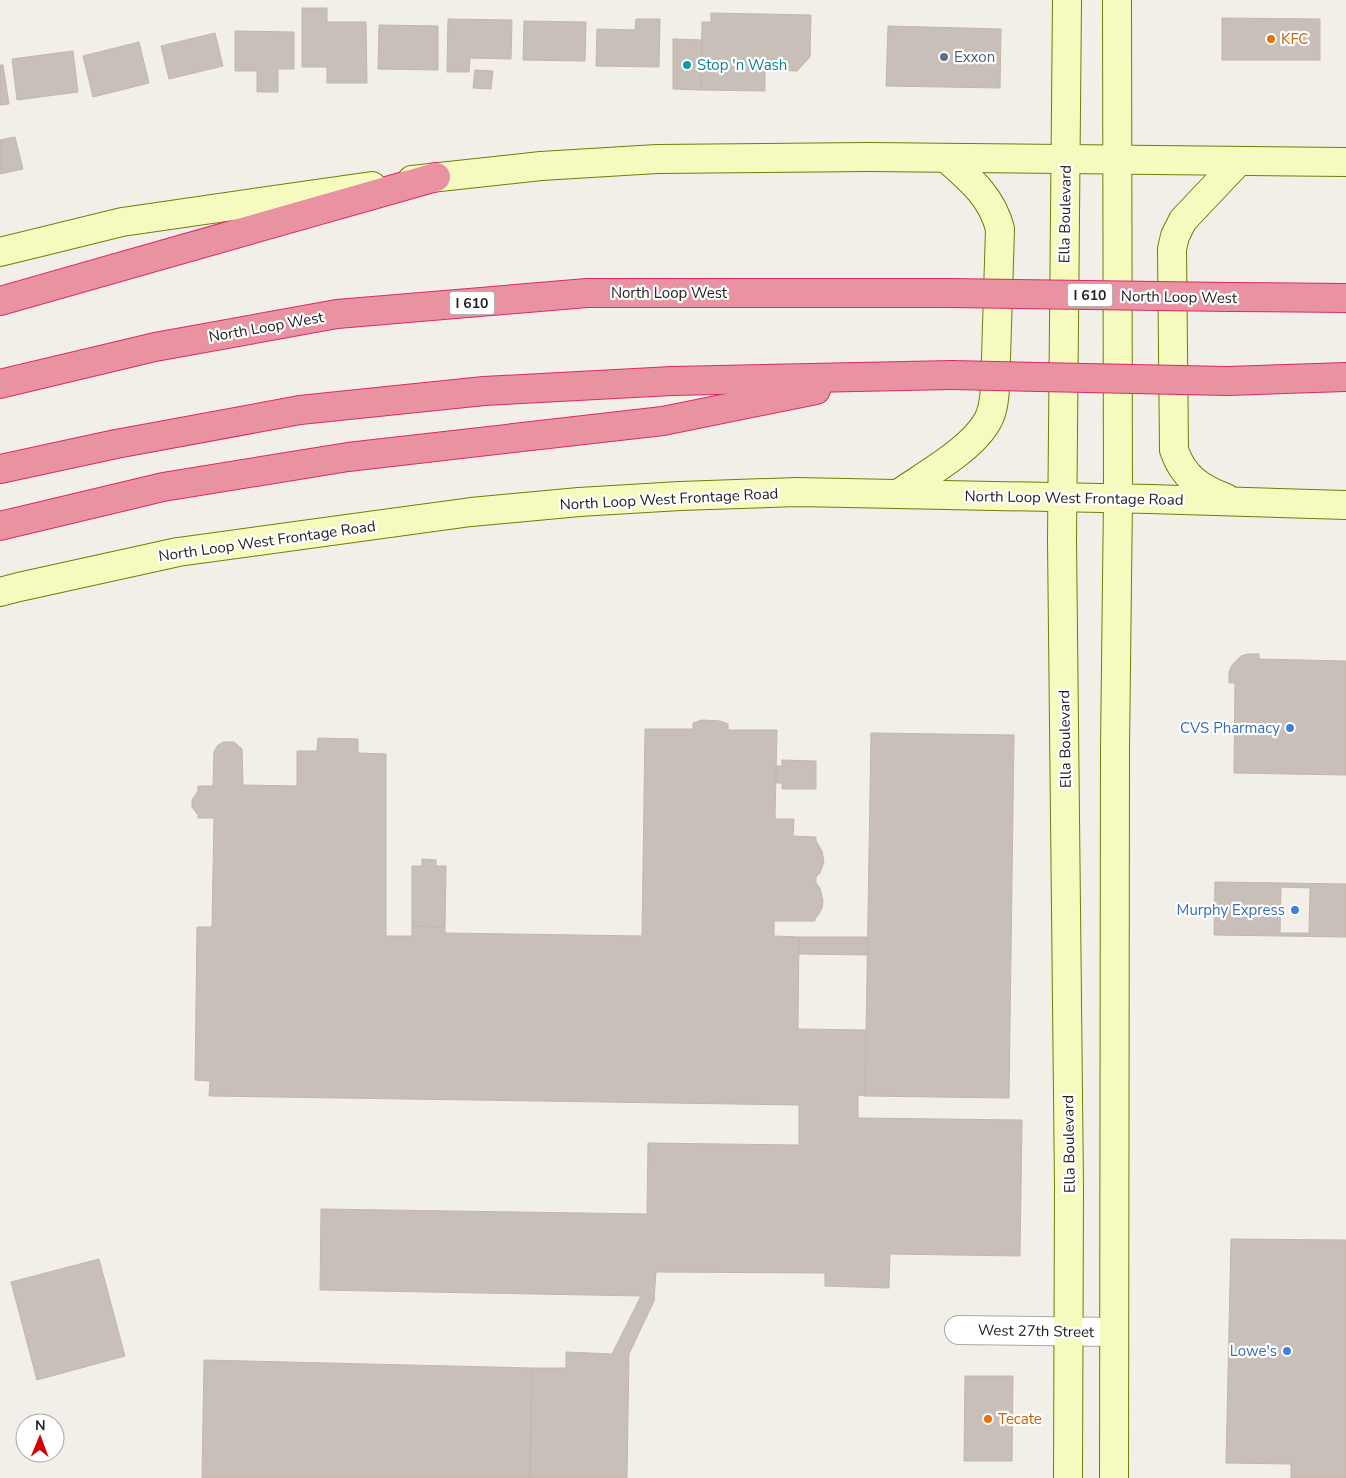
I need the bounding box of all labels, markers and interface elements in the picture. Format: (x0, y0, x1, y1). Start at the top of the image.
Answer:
place label: KFC (1281, 29, 1308, 49)
marker: KFC (1265, 33, 1277, 45)
place label: Exxon (954, 47, 995, 67)
marker: Exxon (938, 51, 950, 63)
place label: Stop 'n Wash (697, 55, 787, 75)
marker: Stop 'n Wash (681, 59, 693, 71)
street label: Ella Boulevard (1054, 165, 1076, 263)
street label: North Loop West (611, 283, 728, 303)
road number: I 610 (1068, 284, 1112, 306)
street label: North Loop West (1121, 286, 1238, 308)
road number: I 610 (450, 292, 494, 314)
street label: North Loop West (207, 307, 326, 347)
street label: North Loop West Frontage Road (559, 483, 779, 515)
street label: North Loop West Frontage Road (964, 486, 1184, 510)
street label: North Loop West Frontage Road (157, 516, 377, 566)
street label: Ella Boulevard (1054, 690, 1076, 788)
place label: CVS Pharmacy (1180, 718, 1280, 738)
marker: CVS Pharmacy (1284, 722, 1296, 734)
place label: Murphy Express (1177, 900, 1285, 920)
marker: Murphy Express (1289, 904, 1301, 916)
street label: Ella Boulevard (1058, 1095, 1080, 1193)
street label: West 27th Street (978, 1320, 1095, 1342)
place label: Lowe's (1230, 1341, 1277, 1361)
marker: Lowe's (1281, 1345, 1293, 1357)
place label: Tecate (998, 1409, 1042, 1429)
north arrow (15, 1413, 65, 1463)
marker: Tecate (982, 1413, 994, 1425)
text: N (35, 1416, 46, 1435)

